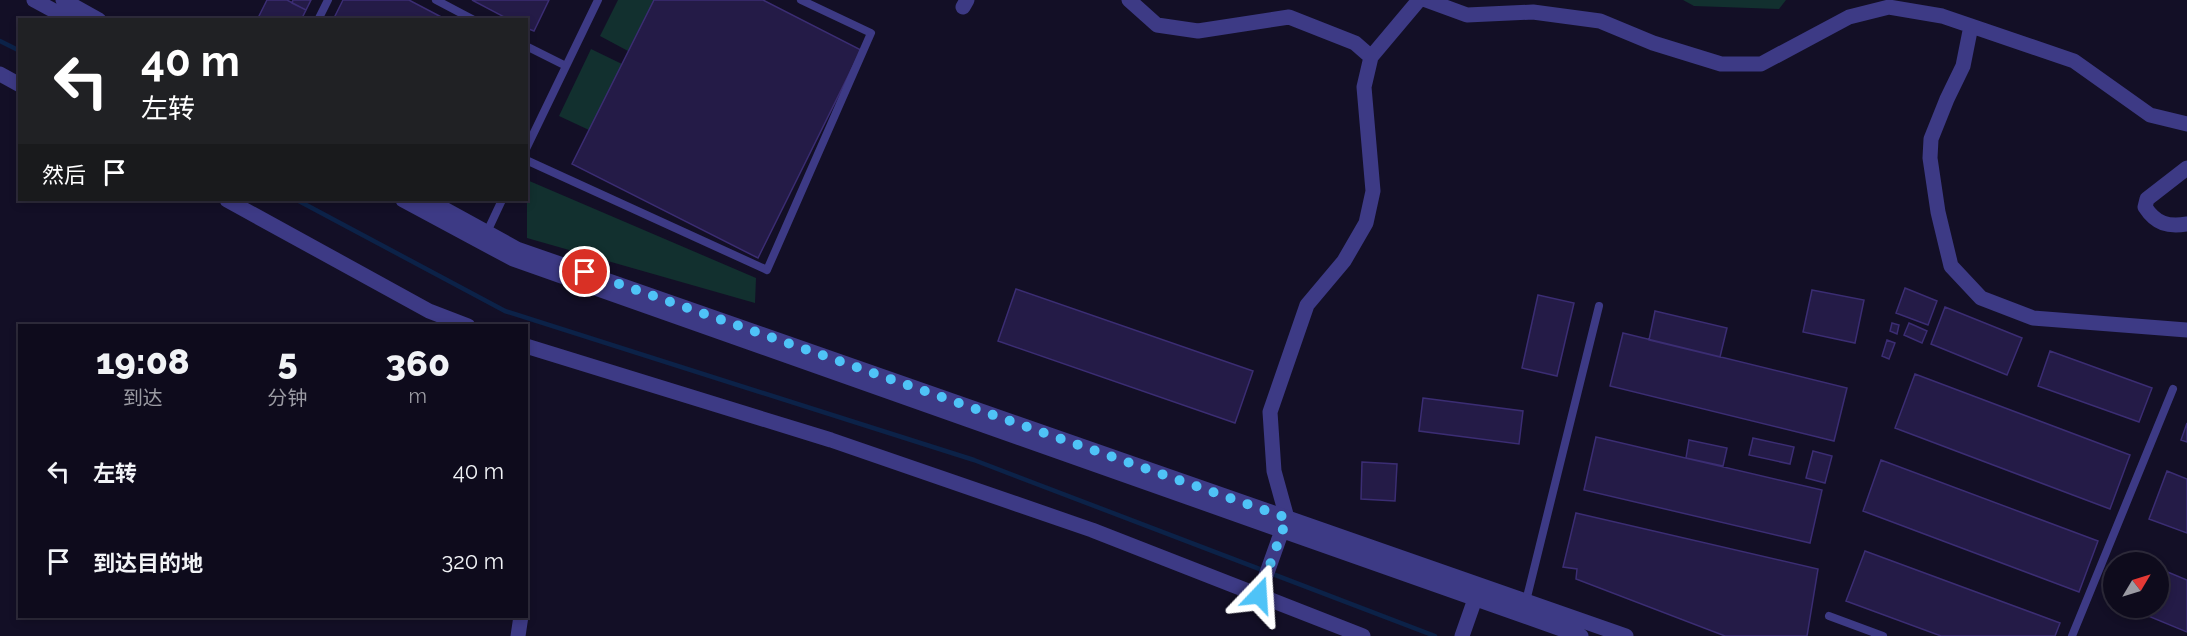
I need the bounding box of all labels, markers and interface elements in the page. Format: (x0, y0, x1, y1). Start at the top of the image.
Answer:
text: 40 m (141, 37, 240, 86)
icon: left (42, 42, 120, 120)
text: 左转 (141, 93, 195, 124)
icon: arrive (98, 156, 131, 189)
text: 然后 (42, 162, 86, 188)
pin (559, 246, 610, 297)
icon: arrive (568, 255, 601, 288)
text: 19:08 (96, 340, 190, 382)
text: 5 (278, 340, 298, 382)
text: 360 (386, 342, 450, 384)
text: m (409, 384, 427, 408)
text: 到达 (123, 386, 163, 410)
text: 分钟 (268, 386, 308, 410)
icon: left (42, 455, 75, 488)
text: 40 m (453, 458, 504, 484)
text: 左转 (93, 460, 137, 486)
icon: arrive (42, 545, 75, 578)
text: 320 m (441, 548, 504, 574)
text: 到达目的地 (93, 550, 203, 576)
north arrow (2103, 552, 2169, 618)
map controls (2103, 552, 2169, 618)
position arrow (1227, 563, 1291, 627)

